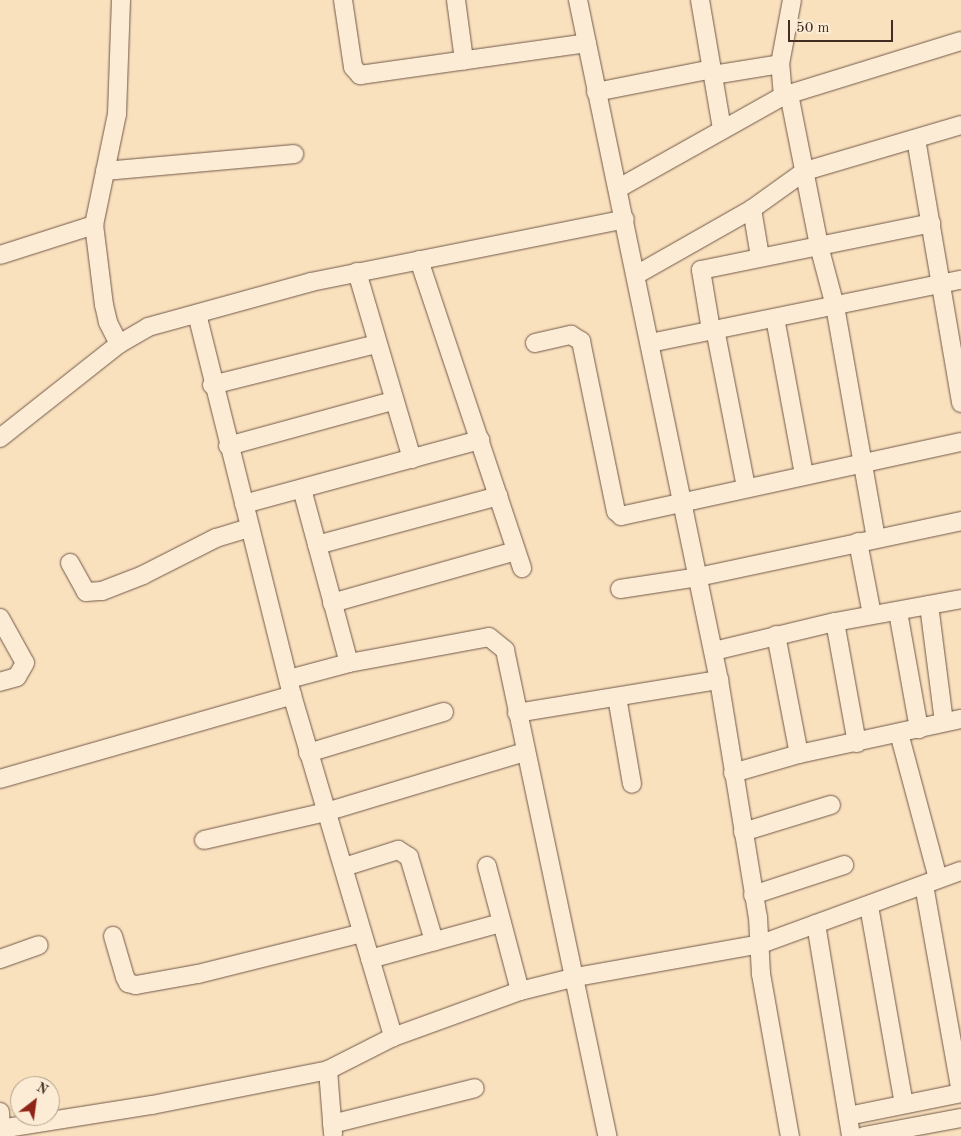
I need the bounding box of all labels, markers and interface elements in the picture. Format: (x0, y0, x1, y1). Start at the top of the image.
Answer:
scale bar (791, 10, 896, 42)
text: 50 m (796, 21, 830, 36)
north arrow (10, 1076, 60, 1126)
text: N (34, 1080, 50, 1098)

